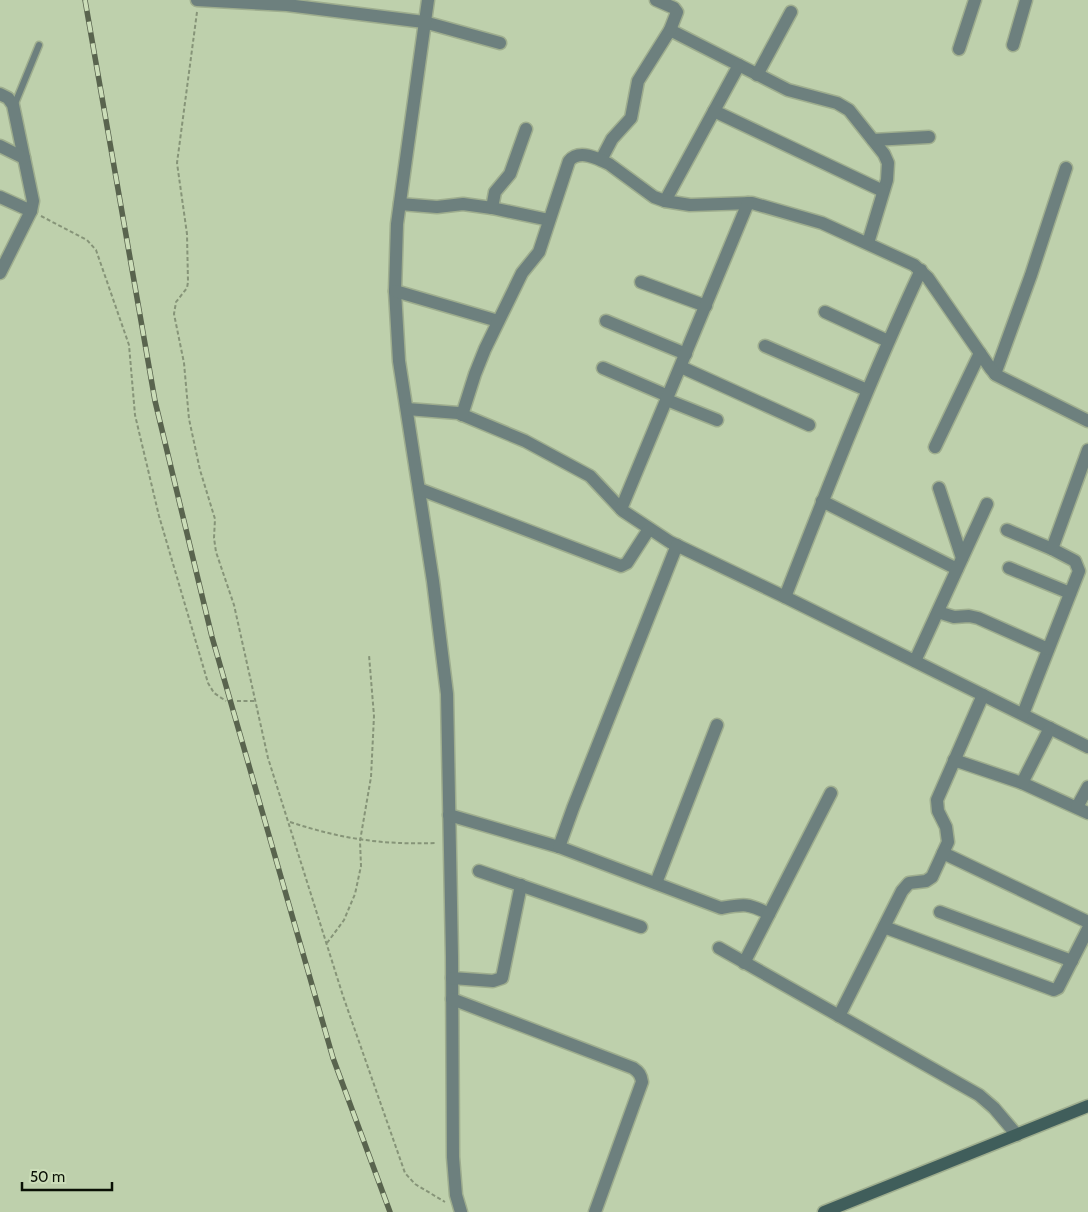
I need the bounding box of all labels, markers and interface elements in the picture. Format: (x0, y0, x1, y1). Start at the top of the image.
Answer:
scale bar (22, 1160, 112, 1192)
text: 50 m (30, 1168, 65, 1186)

